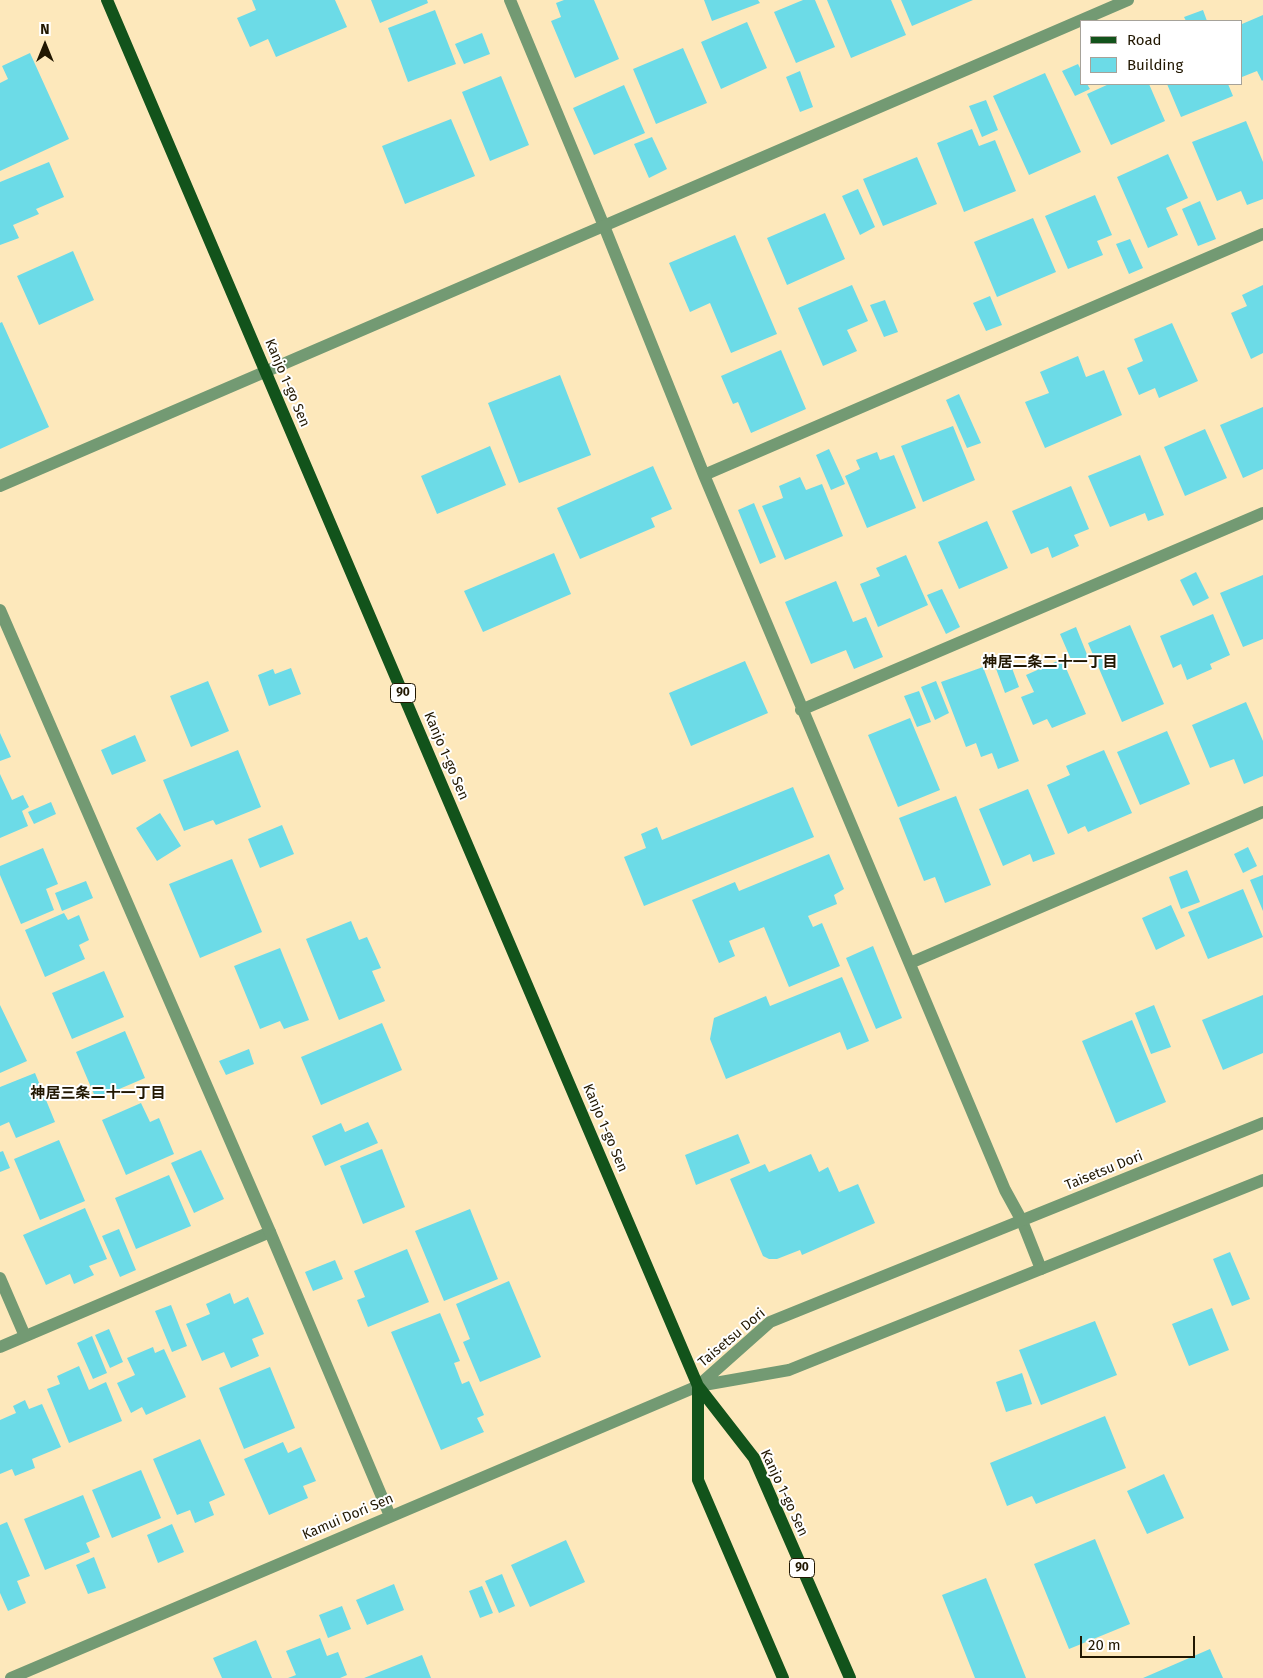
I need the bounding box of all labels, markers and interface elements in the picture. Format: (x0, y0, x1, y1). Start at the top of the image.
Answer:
north arrow (20, 20, 70, 70)
legend (1080, 20, 1243, 85)
text: N (40, 21, 50, 38)
text: Road (1127, 31, 1162, 49)
text: Building (1127, 56, 1183, 74)
street label: Kanjo 1-go Sen (261, 337, 313, 429)
district label: 神居二条二十一丁目 (983, 654, 1117, 672)
road number: 90 (390, 684, 416, 702)
street label: Kanjo 1-go Sen (420, 710, 472, 802)
street label: Kanjo 1-go Sen (579, 1082, 631, 1174)
district label: 神居三条二十一丁目 (31, 1085, 165, 1103)
street label: Taisetsu Dori (1063, 1148, 1145, 1194)
street label: Taisetsu Dori (695, 1305, 769, 1371)
street label: Kanjo 1-go Sen (757, 1447, 811, 1539)
street label: Kamui Dori Sen (300, 1490, 396, 1544)
road number: 90 (790, 1559, 814, 1578)
scale bar (1083, 1626, 1198, 1658)
text: 20 m (1088, 1636, 1121, 1654)

